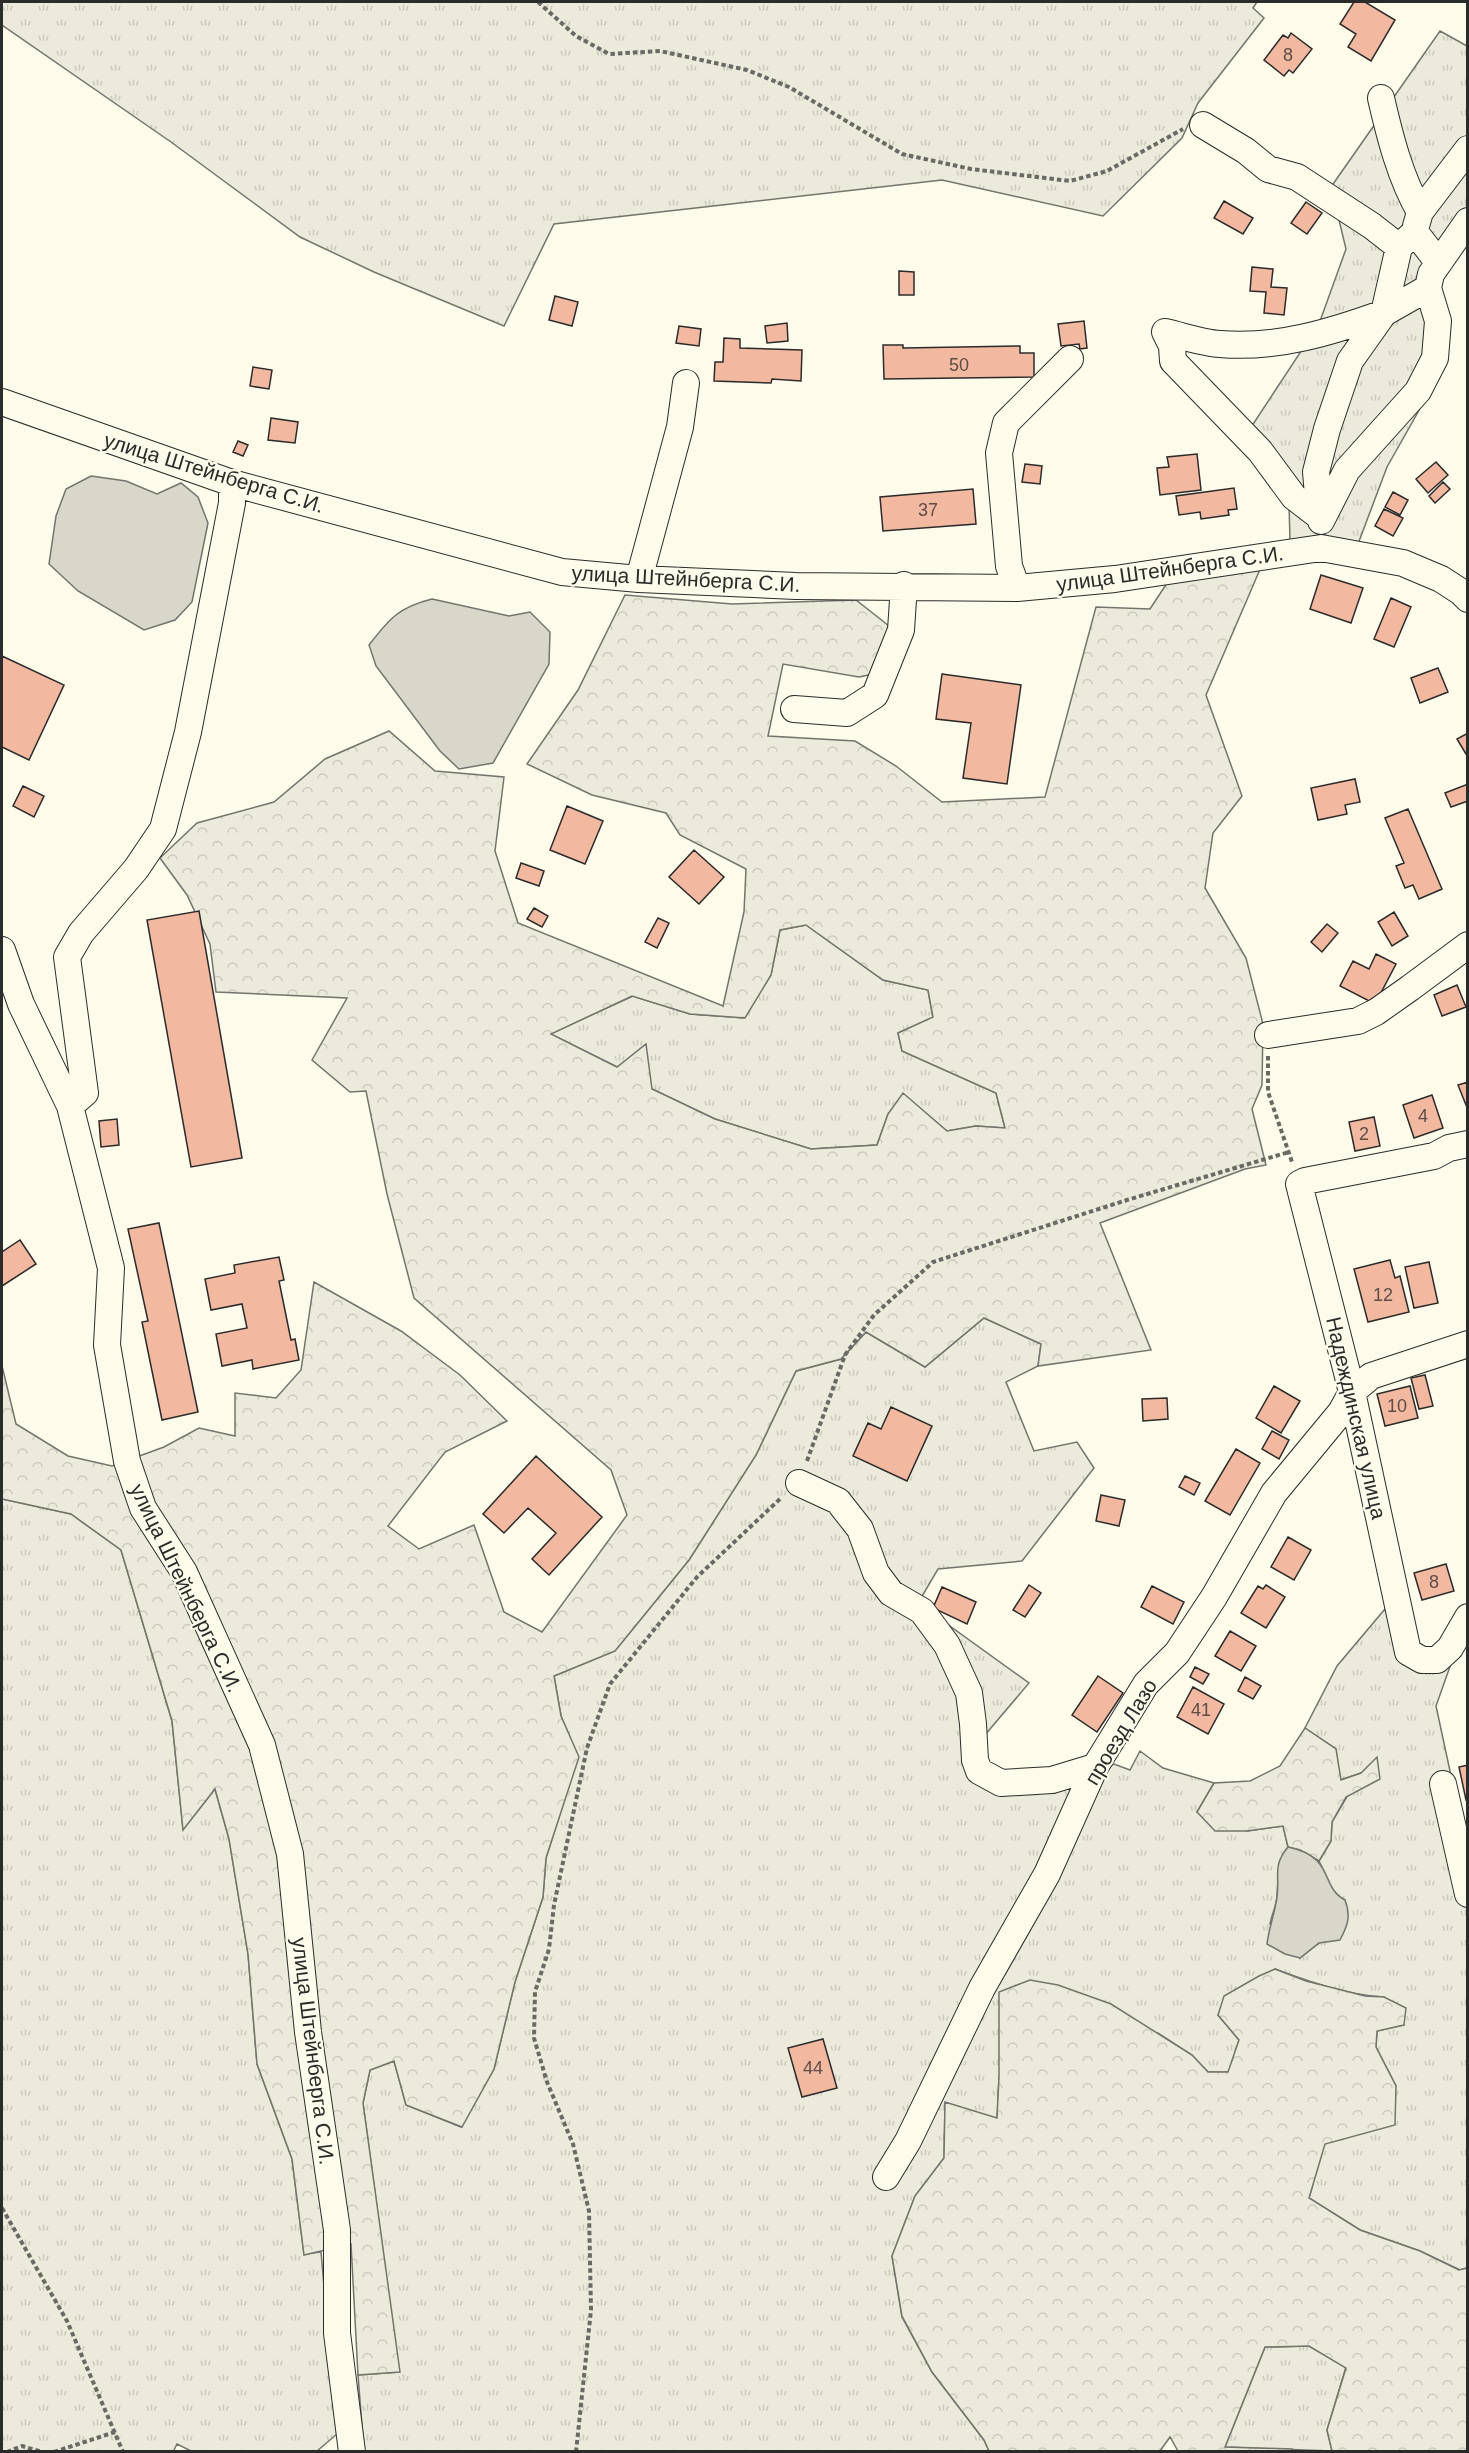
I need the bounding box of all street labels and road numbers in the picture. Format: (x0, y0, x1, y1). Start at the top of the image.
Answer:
street label: улица Штейнберга С.И. (101, 428, 327, 517)
street label: улица Штейнберга С.И. (1055, 541, 1285, 596)
street label: улица Штейнберга С.И. (571, 561, 801, 596)
street label: Надеждинская улица (1322, 1314, 1391, 1522)
street label: улица Штейнберга С.И. (126, 1480, 247, 1696)
street label: проезд Лазо (1080, 1675, 1161, 1789)
street label: улица Штейнберга С.И. (288, 1936, 339, 2166)

